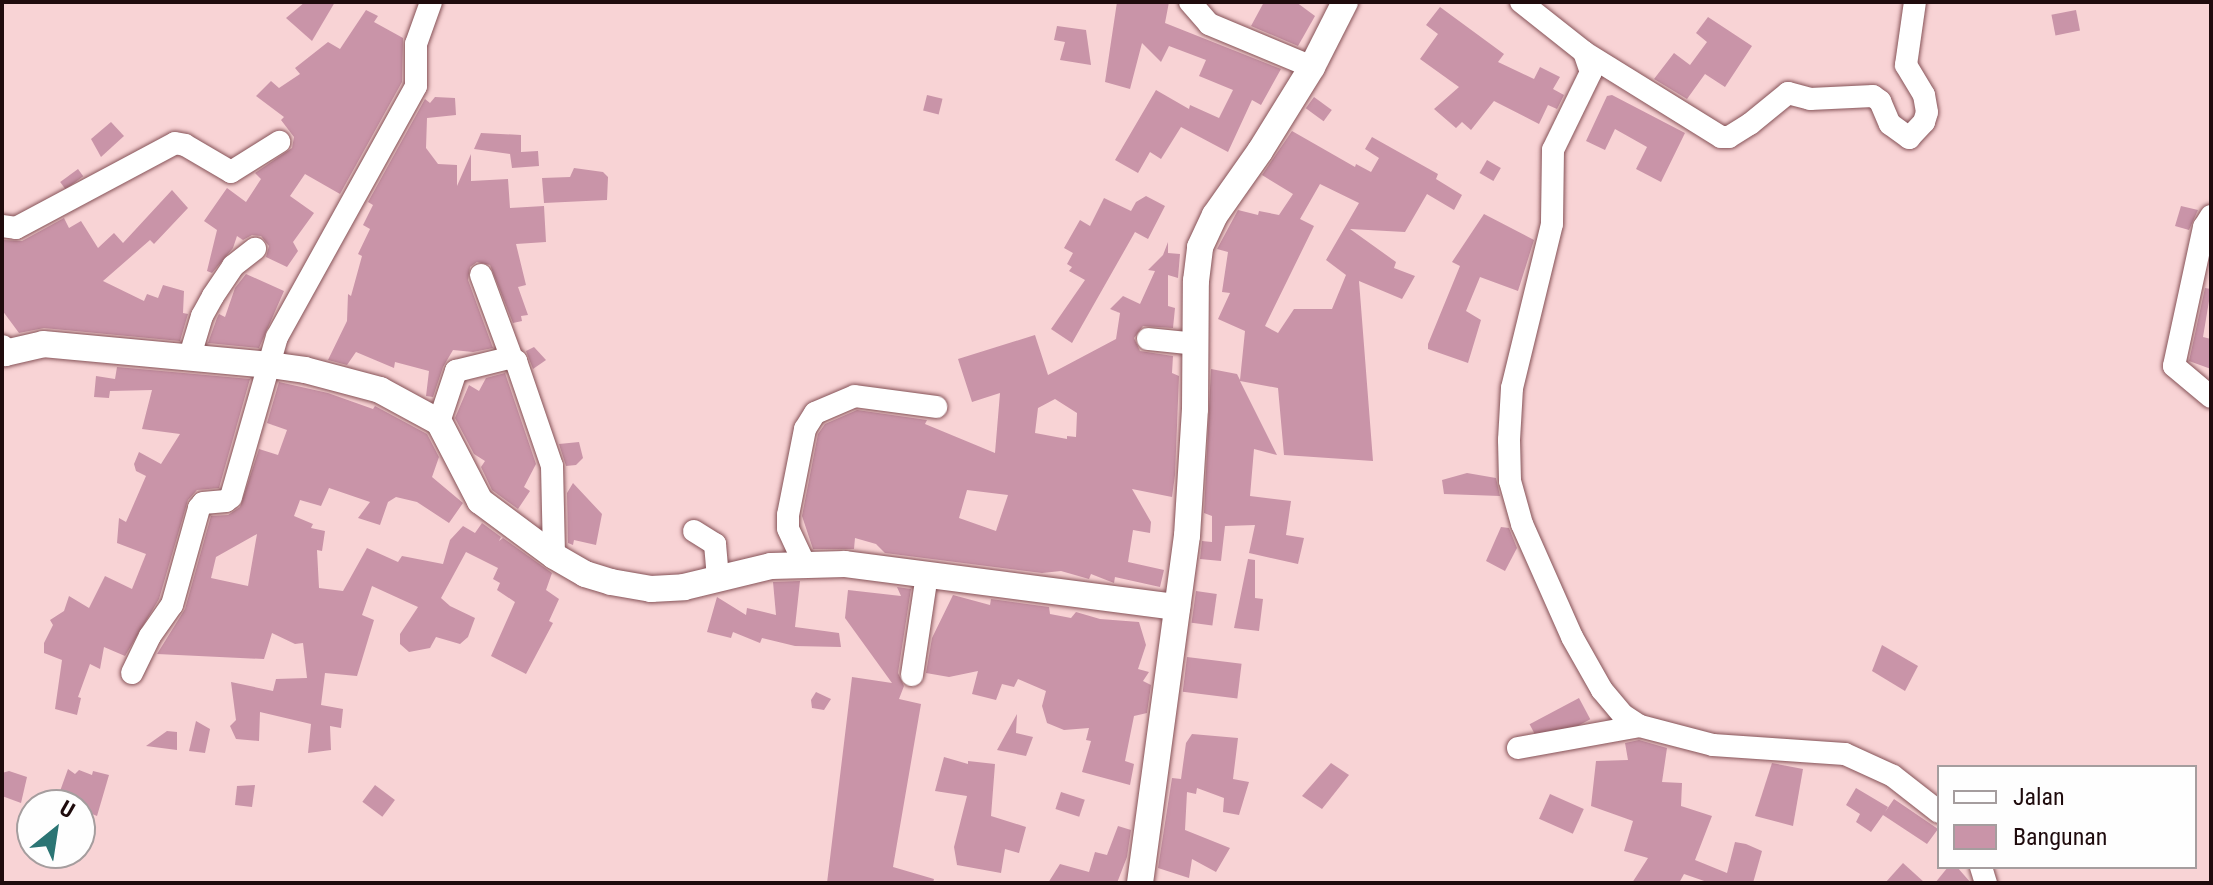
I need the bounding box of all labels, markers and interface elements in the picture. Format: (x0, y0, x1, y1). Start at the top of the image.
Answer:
legend (1937, 765, 2197, 869)
text: Jalan (2013, 783, 2065, 811)
north arrow (16, 789, 96, 869)
text: U (56, 796, 79, 823)
text: Bangunan (2013, 823, 2107, 851)

